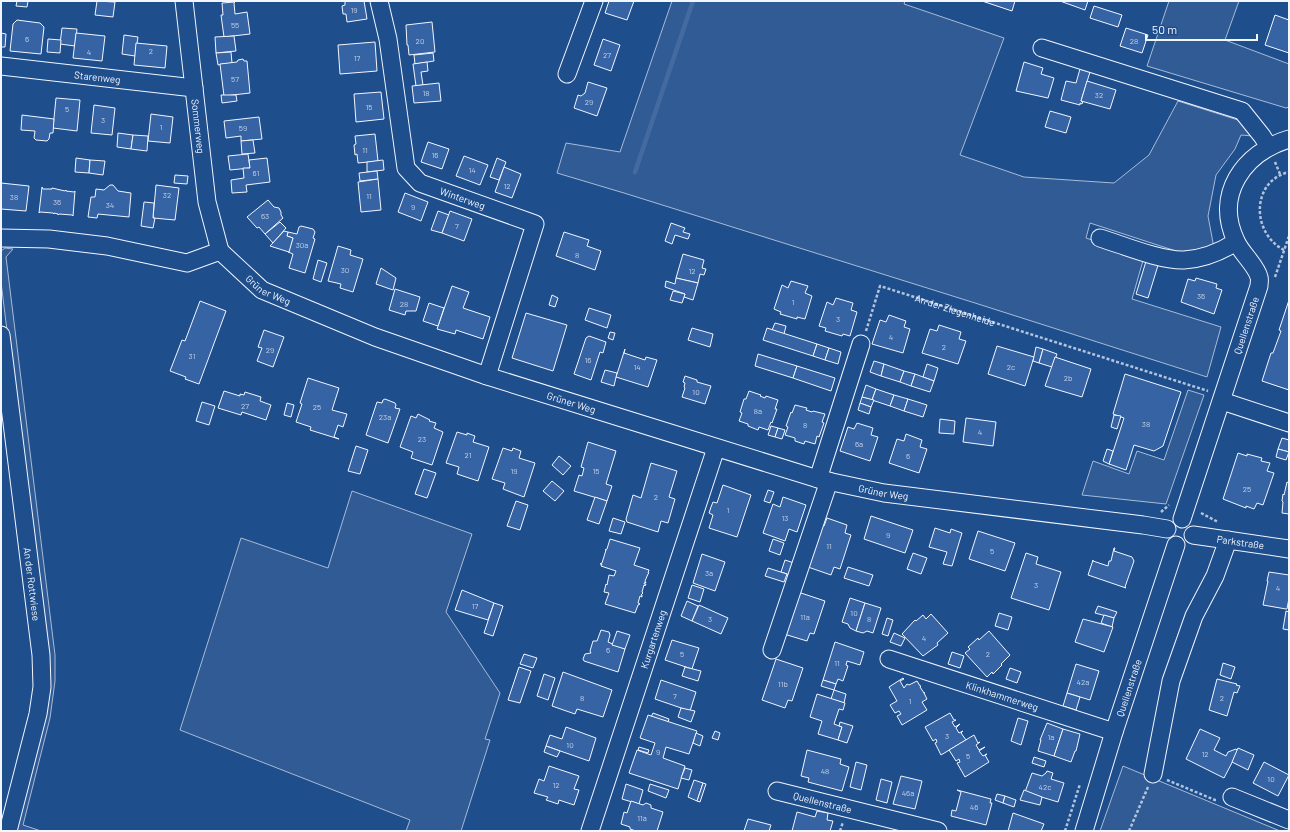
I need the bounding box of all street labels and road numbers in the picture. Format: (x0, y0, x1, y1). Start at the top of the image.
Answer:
street label: Starenweg (74, 68, 121, 86)
street label: Sommerweg (189, 98, 207, 154)
street label: Winterweg (438, 185, 487, 212)
street label: Grüner Weg (243, 272, 293, 307)
street label: An der Ziegenheide (914, 292, 997, 328)
street label: Quellenstraße (1231, 295, 1261, 356)
street label: Grüner Weg (545, 389, 597, 415)
street label: Grüner Weg (857, 482, 909, 502)
street label: Parkstraße (1216, 533, 1265, 551)
street label: An der Rottwiese (22, 547, 43, 621)
street label: Kurgartenweg (638, 608, 668, 670)
street label: Quellenstraße (1114, 657, 1144, 718)
street label: Klinkhammerweg (964, 678, 1040, 713)
street label: Quellenstraße (792, 789, 853, 815)

